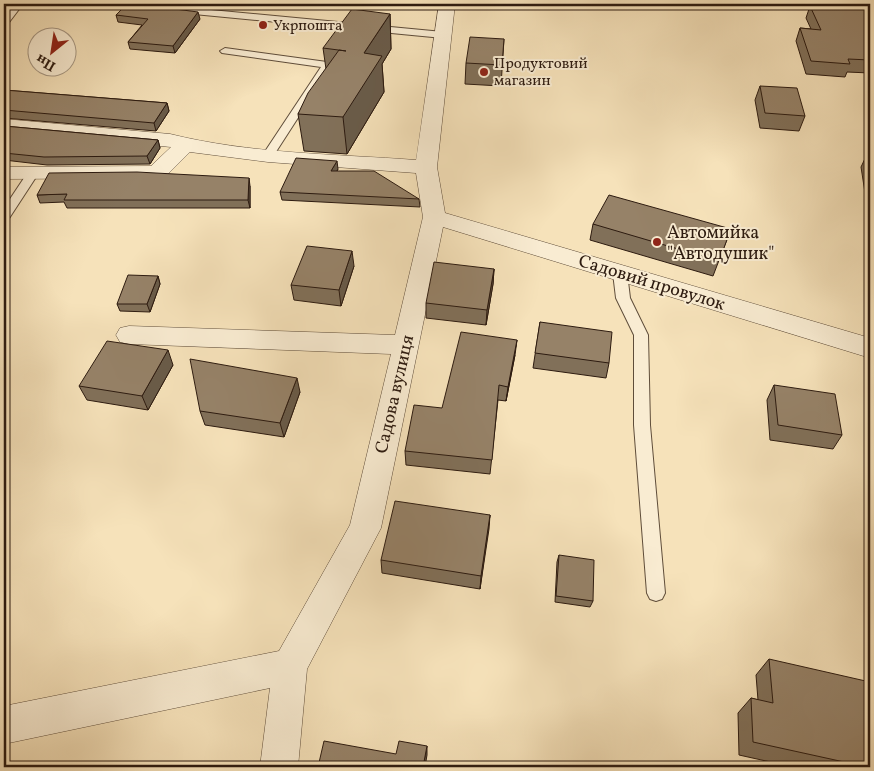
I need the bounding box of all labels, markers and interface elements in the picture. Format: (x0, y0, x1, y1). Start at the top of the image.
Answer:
place label: Укрпошта (273, 16, 342, 37)
marker: Укрпошта (257, 19, 269, 31)
north arrow (28, 28, 78, 78)
text: Пн (33, 49, 60, 75)
place label: Продуктовий магазин (494, 54, 588, 92)
marker: Продуктовий магазин (478, 66, 490, 78)
place label: Автомийка "Автодушик" (667, 221, 774, 267)
marker: Автомийка "Автодушик" (651, 236, 663, 248)
street label: Садовий провулок (575, 249, 728, 318)
street label: Садова вулиця (370, 333, 421, 456)

